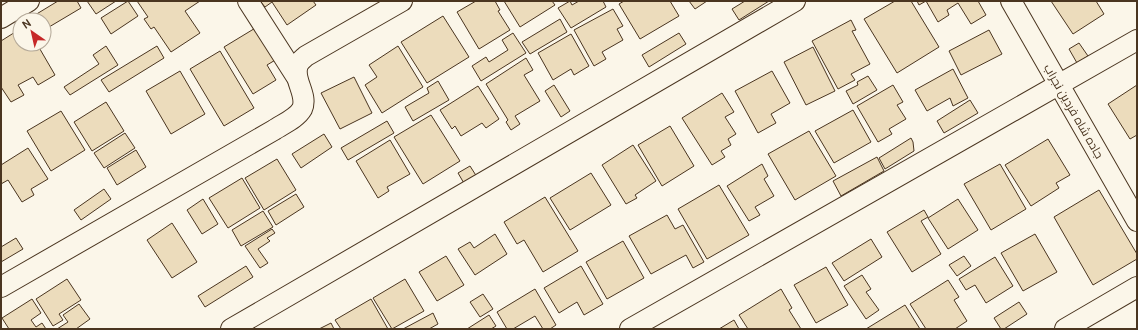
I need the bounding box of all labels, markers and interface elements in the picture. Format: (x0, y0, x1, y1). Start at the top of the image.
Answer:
north arrow (12, 12, 52, 52)
text: N (19, 16, 34, 32)
street label: جاده شاه فردین نجراب (1041, 61, 1107, 161)

